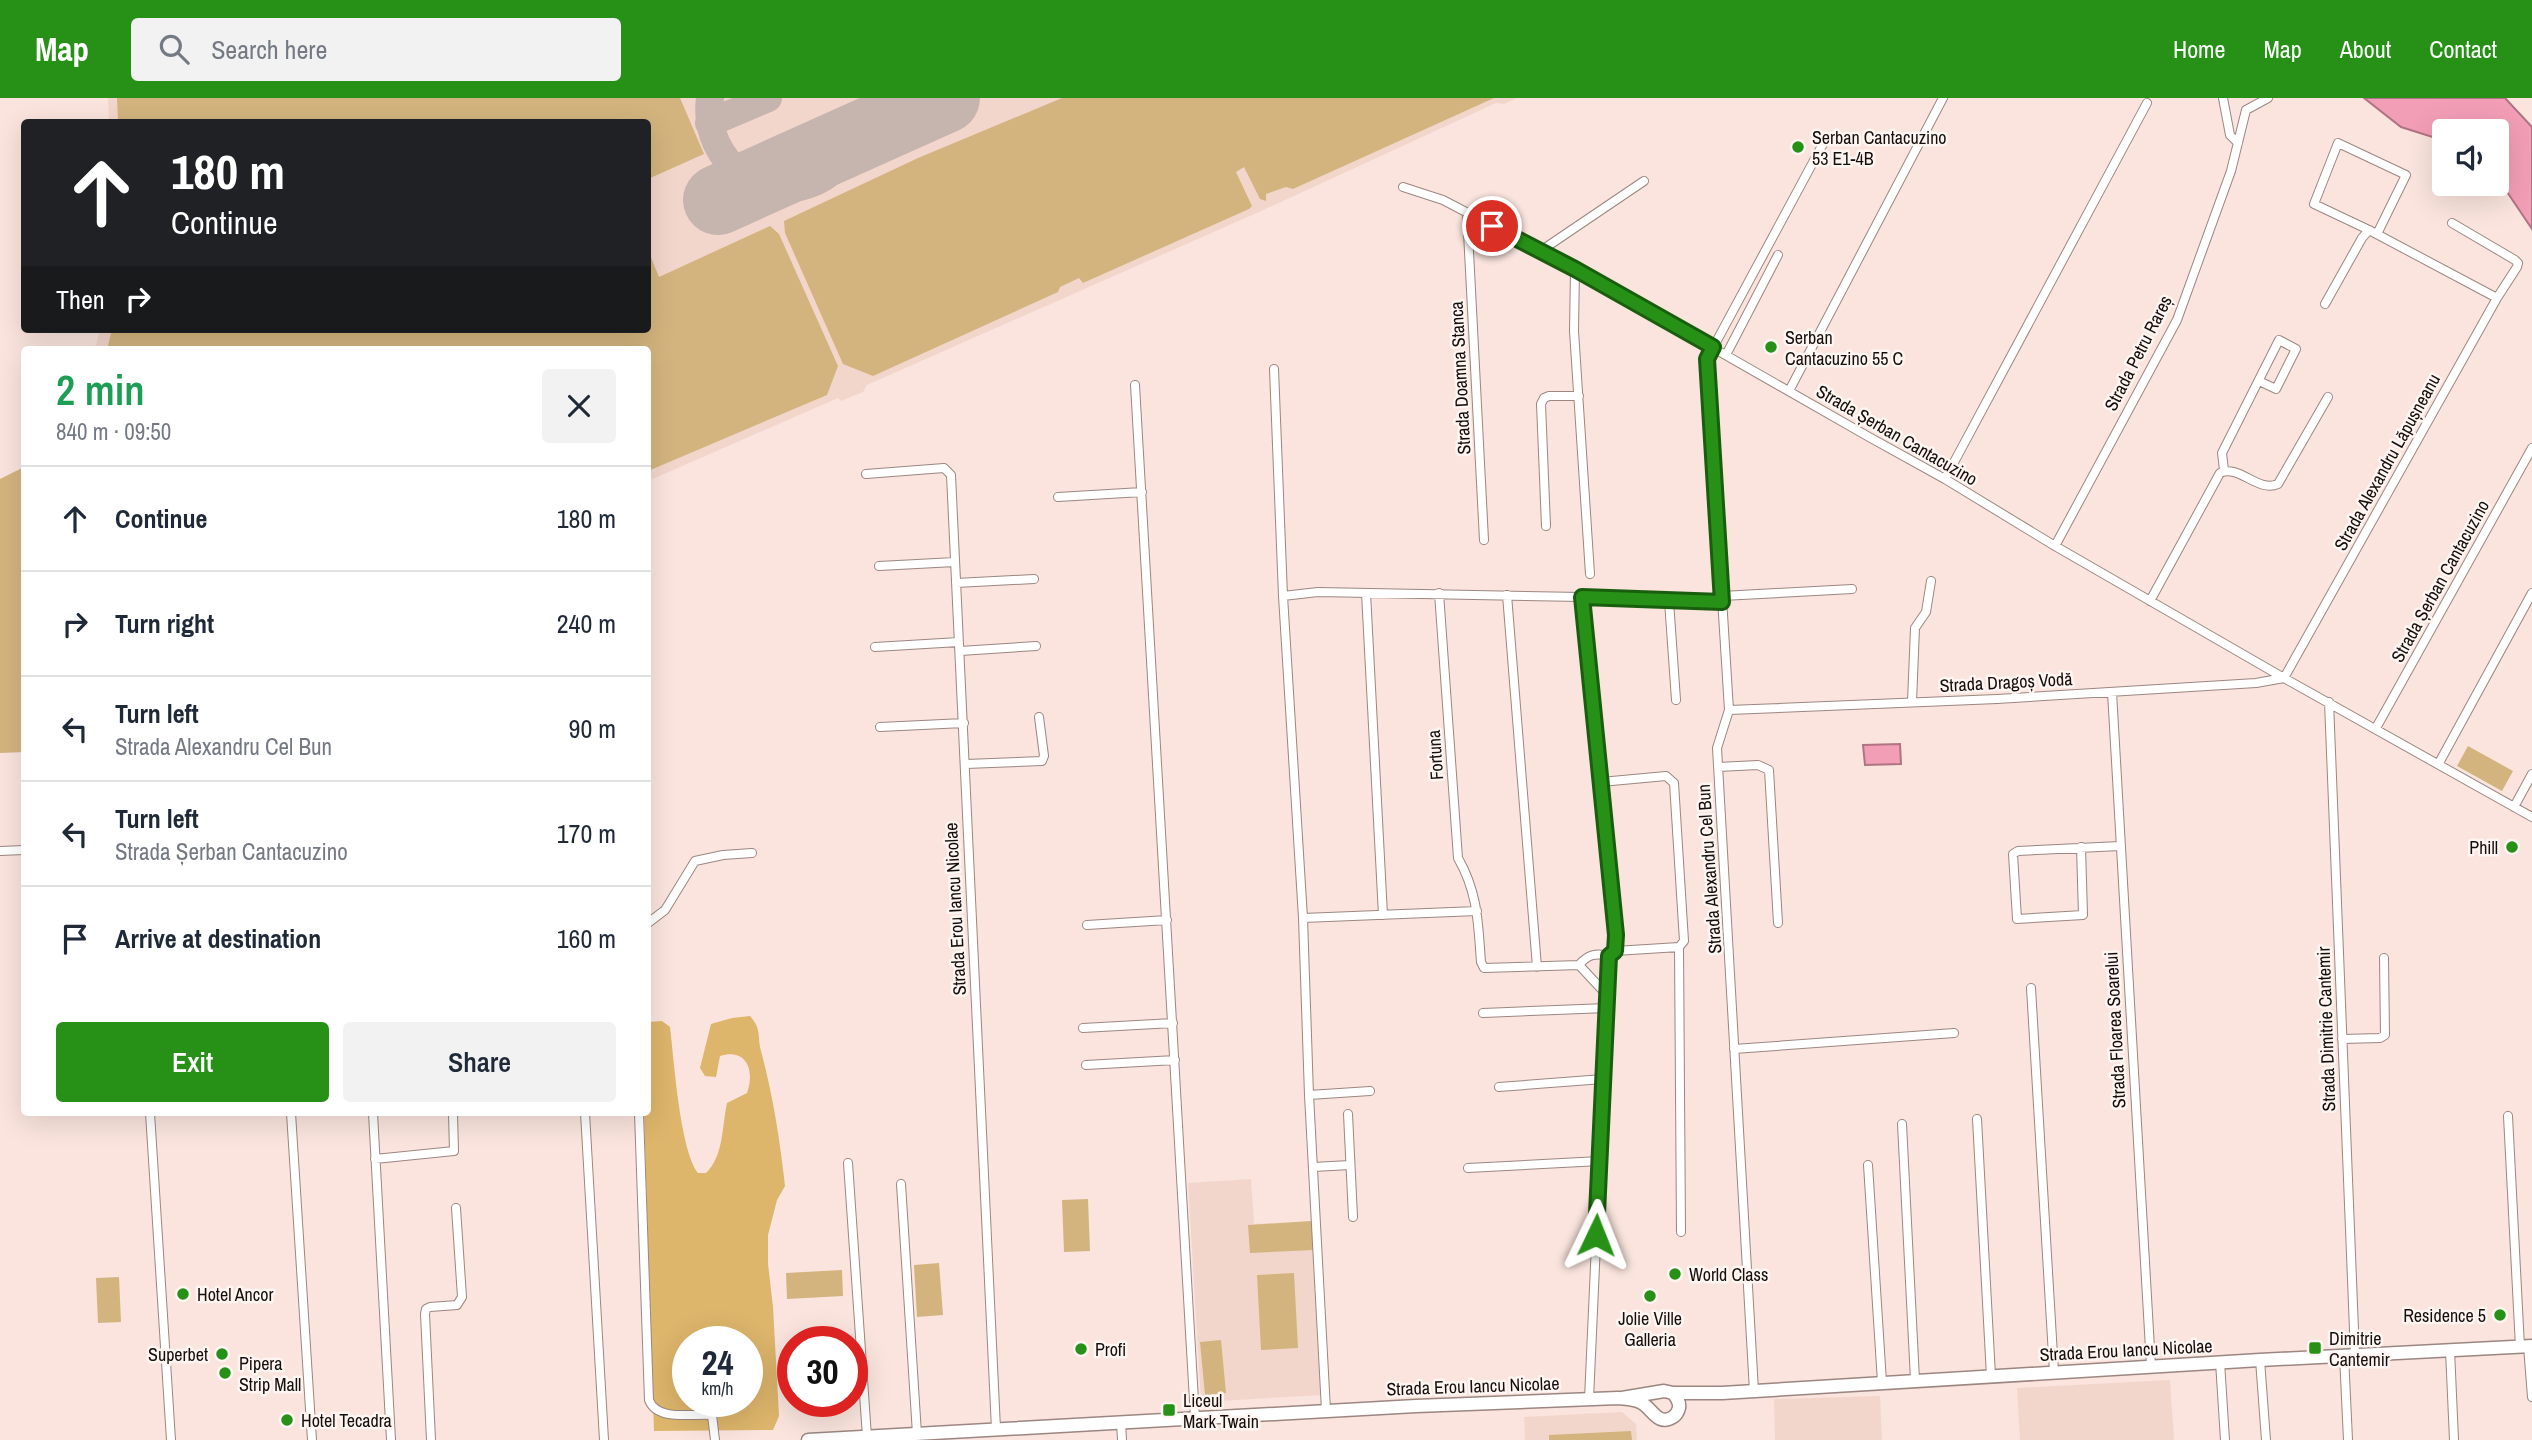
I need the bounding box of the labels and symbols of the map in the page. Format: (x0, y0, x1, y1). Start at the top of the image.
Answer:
place label: Serban Cantacuzino 53 E1-4B (1812, 125, 1947, 171)
marker: Serban Cantacuzino 53 E1-4B (1790, 139, 1806, 155)
pin (1462, 196, 1522, 256)
street label: Strada Petru Rareș (2098, 291, 2178, 415)
street label: Strada Doamna Stanca (1444, 301, 1476, 455)
place label: Serban Cantacuzino 55 C (1785, 325, 1903, 371)
marker: Serban Cantacuzino 55 C (1763, 339, 1779, 355)
street label: Strada Alexandru Lăpușneanu (2328, 369, 2446, 555)
street label: Strada Șerban Cantacuzino (1812, 379, 1982, 491)
street label: Strada Șerban Cantacuzino (2385, 495, 2495, 667)
street label: Strada Dragoș Vodă (1939, 666, 2073, 698)
street label: Fortuna (1421, 729, 1449, 781)
street label: Strada Alexandru Cel Bun (1691, 783, 1727, 955)
street label: Strada Erou Iancu Nicolae (938, 822, 972, 996)
place label: Phill (2469, 835, 2498, 860)
marker: Phill (2504, 839, 2520, 855)
street label: Strada Dimitrie Cantemir (2311, 946, 2341, 1112)
street label: Strada Floarea Soarelui (2098, 951, 2132, 1109)
position arrow (1559, 1198, 1633, 1272)
place label: World Class (1689, 1262, 1768, 1287)
marker: World Class (1667, 1266, 1683, 1282)
place label: Hotel Ancor (197, 1282, 273, 1307)
marker: Hotel Ancor (175, 1286, 191, 1302)
marker: Jolie Ville Galleria (1642, 1288, 1658, 1304)
place label: Residence 5 (2403, 1303, 2486, 1328)
place label: Jolie Ville Galleria (1618, 1306, 1682, 1352)
marker: Residence 5 (2492, 1307, 2508, 1323)
speed limit sign: 30 (777, 1326, 868, 1417)
place label: Dimitrie Cantemir (2329, 1326, 2390, 1372)
street label: Strada Erou Iancu Nicolae (2039, 1333, 2213, 1367)
place label: Profi (1095, 1337, 1126, 1362)
marker: Dimitrie Cantemir (2307, 1340, 2323, 1356)
marker: Profi (1073, 1341, 1089, 1357)
place label: Superbet (148, 1342, 208, 1367)
marker: Superbet (214, 1346, 230, 1362)
place label: Pipera Strip Mall (239, 1351, 301, 1397)
marker: Pipera Strip Mall (217, 1365, 233, 1381)
street label: Strada Erou Iancu Nicolae (1386, 1370, 1560, 1402)
place label: Liceul Mark Twain (1183, 1388, 1259, 1434)
marker: Liceul Mark Twain (1161, 1402, 1177, 1418)
place label: Hotel Tecadra (301, 1408, 392, 1433)
marker: Hotel Tecadra (279, 1412, 295, 1428)

